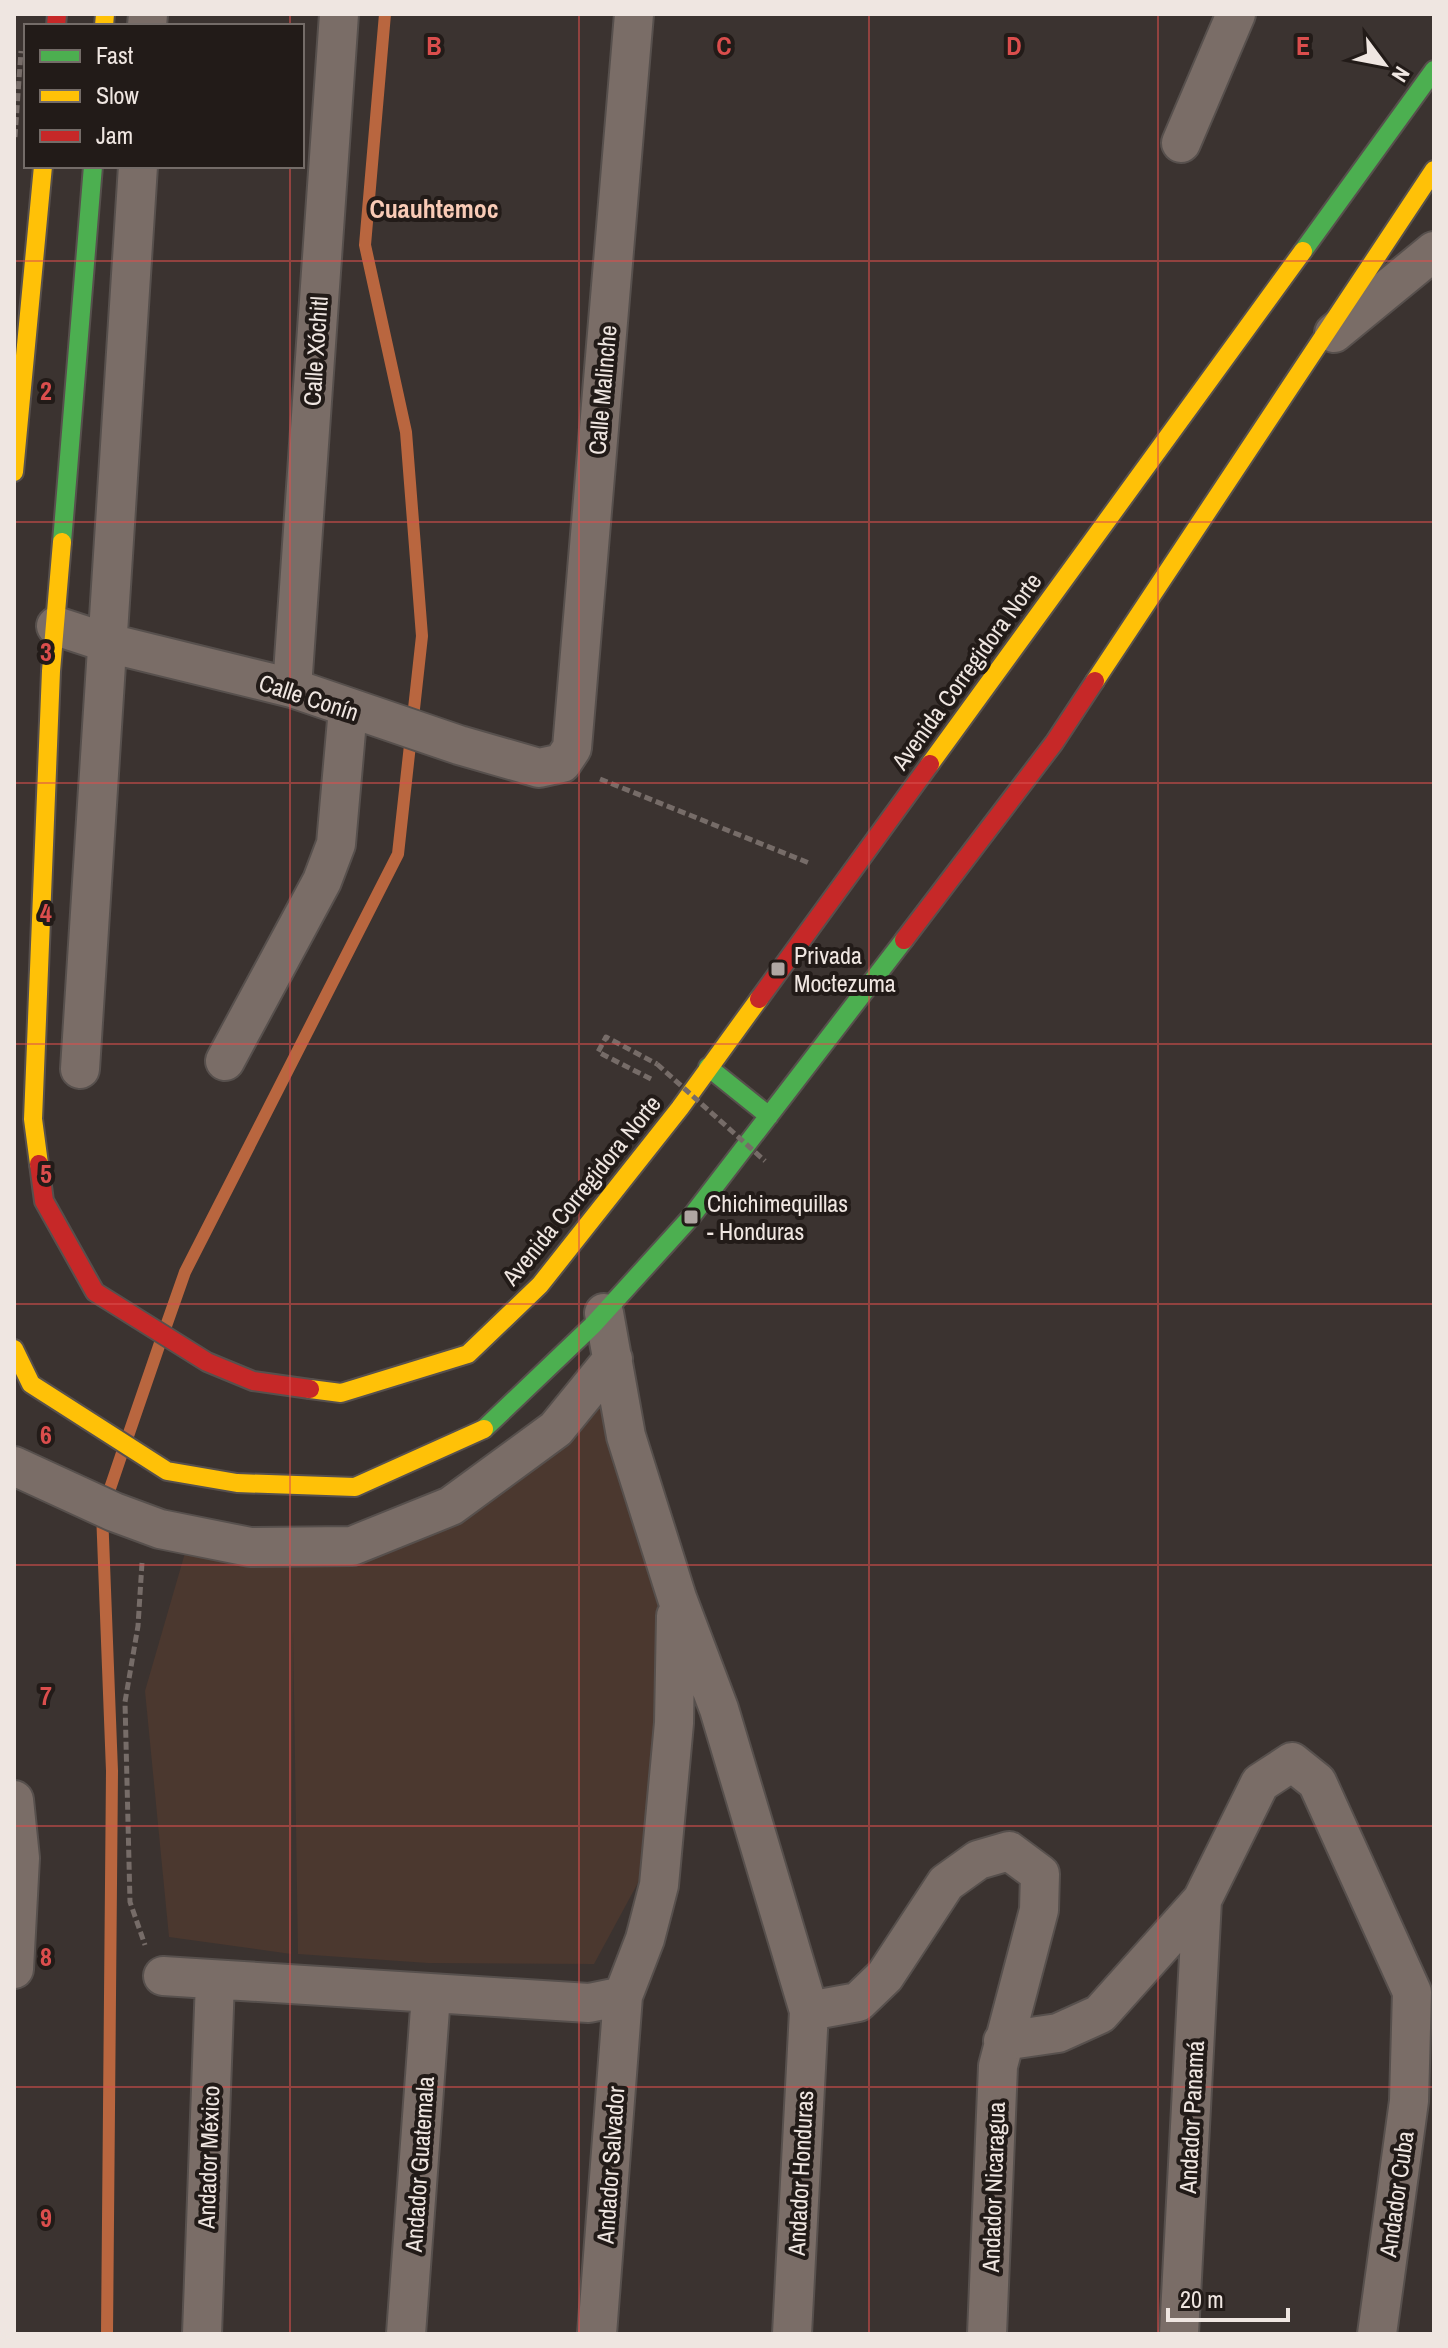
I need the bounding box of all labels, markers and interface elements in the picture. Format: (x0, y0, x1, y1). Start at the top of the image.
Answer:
legend (24, 24, 304, 168)
north arrow (1344, 24, 1424, 104)
text: B (426, 28, 442, 63)
text: C (716, 28, 732, 63)
text: D (1006, 28, 1022, 63)
text: E (1296, 28, 1310, 63)
text: Fast (96, 39, 134, 71)
text: N (1385, 61, 1417, 88)
text: Slow (96, 79, 139, 111)
text: Jam (96, 119, 133, 151)
district label: Cuauhtemoc (369, 191, 499, 226)
street label: Calle Xóchitl (295, 295, 335, 407)
street label: Calle Malinche (580, 324, 624, 456)
text: 2 (40, 373, 52, 408)
street label: Avenida Corregidora Norte (883, 566, 1048, 777)
text: 3 (40, 634, 52, 669)
street label: Calle Conín (255, 666, 363, 728)
text: 4 (40, 895, 52, 930)
place label: Privada Moctezuma (794, 939, 896, 999)
marker: Privada Moctezuma (769, 960, 787, 978)
street label: Avenida Corregidora Norte (494, 1088, 668, 1293)
text: 5 (40, 1156, 52, 1191)
place label: Chichimequillas - Honduras (707, 1187, 848, 1247)
marker: Chichimequillas - Honduras (682, 1208, 700, 1226)
text: 6 (40, 1417, 52, 1452)
text: 7 (40, 1678, 52, 1713)
text: 8 (40, 1939, 52, 1974)
street label: Andador Panamá (1171, 2040, 1211, 2195)
street label: Andador Guatemala (397, 2075, 441, 2254)
street label: Andador México (189, 2085, 226, 2230)
street label: Andador Salvador (588, 2085, 631, 2246)
street label: Andador Honduras (780, 2090, 820, 2257)
street label: Andador Nicaragua (974, 2101, 1012, 2274)
street label: Andador Cuba (1371, 2129, 1421, 2260)
text: 9 (40, 2200, 52, 2235)
scale bar (1168, 2272, 1288, 2322)
text: 20 m (1180, 2283, 1224, 2315)

